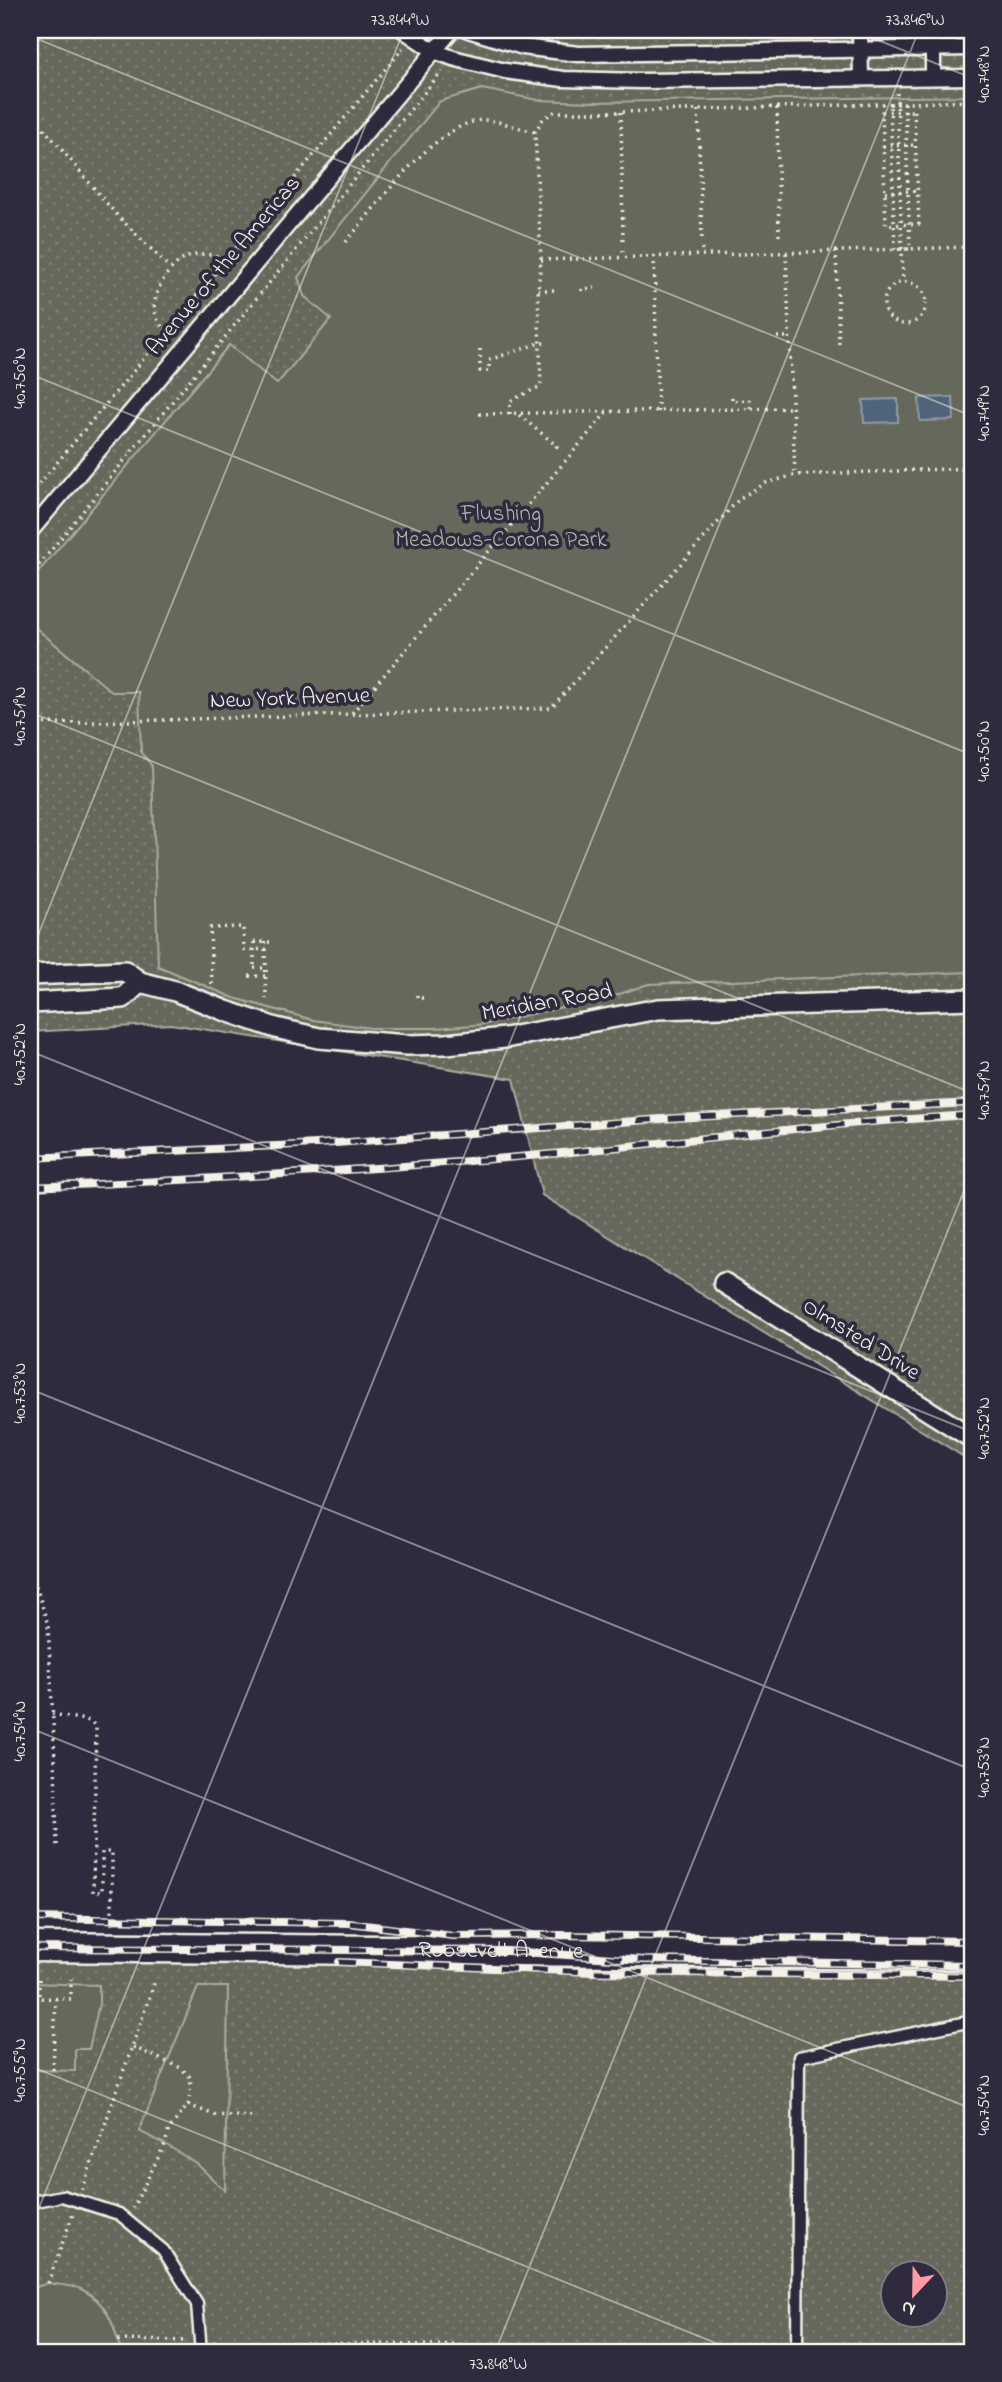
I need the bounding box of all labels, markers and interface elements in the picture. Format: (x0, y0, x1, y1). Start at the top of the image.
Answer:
text: 73.844°W (371, 8, 429, 34)
text: 73.846°W (885, 8, 945, 34)
text: 40.748°N (972, 45, 998, 103)
street label: Avenue of the Americas (139, 169, 309, 363)
text: 40.750°N (8, 347, 34, 409)
text: 40.749°N (972, 385, 998, 441)
park label: Flushing Meadows-Corona Park (395, 498, 608, 557)
street label: New York Avenue (209, 680, 371, 718)
text: 40.751°N (8, 686, 34, 746)
text: 40.750°N (972, 720, 998, 782)
street label: Meridian Road (479, 975, 615, 1031)
text: 40.752°N (8, 1023, 34, 1085)
text: 40.751°N (972, 1060, 998, 1120)
street label: Olmsted Drive (796, 1291, 927, 1390)
text: 40.753°N (8, 1363, 34, 1423)
text: 40.752°N (972, 1397, 998, 1459)
text: 40.754°N (8, 1701, 34, 1761)
text: 40.753°N (972, 1737, 998, 1797)
street label: Roosevelt Avenue (418, 1934, 584, 1968)
text: 40.755°N (8, 2038, 34, 2102)
text: 40.754°N (972, 2075, 998, 2135)
north arrow (880, 2260, 950, 2330)
text: N (897, 2292, 920, 2322)
text: 73.848°W (469, 2352, 527, 2378)

